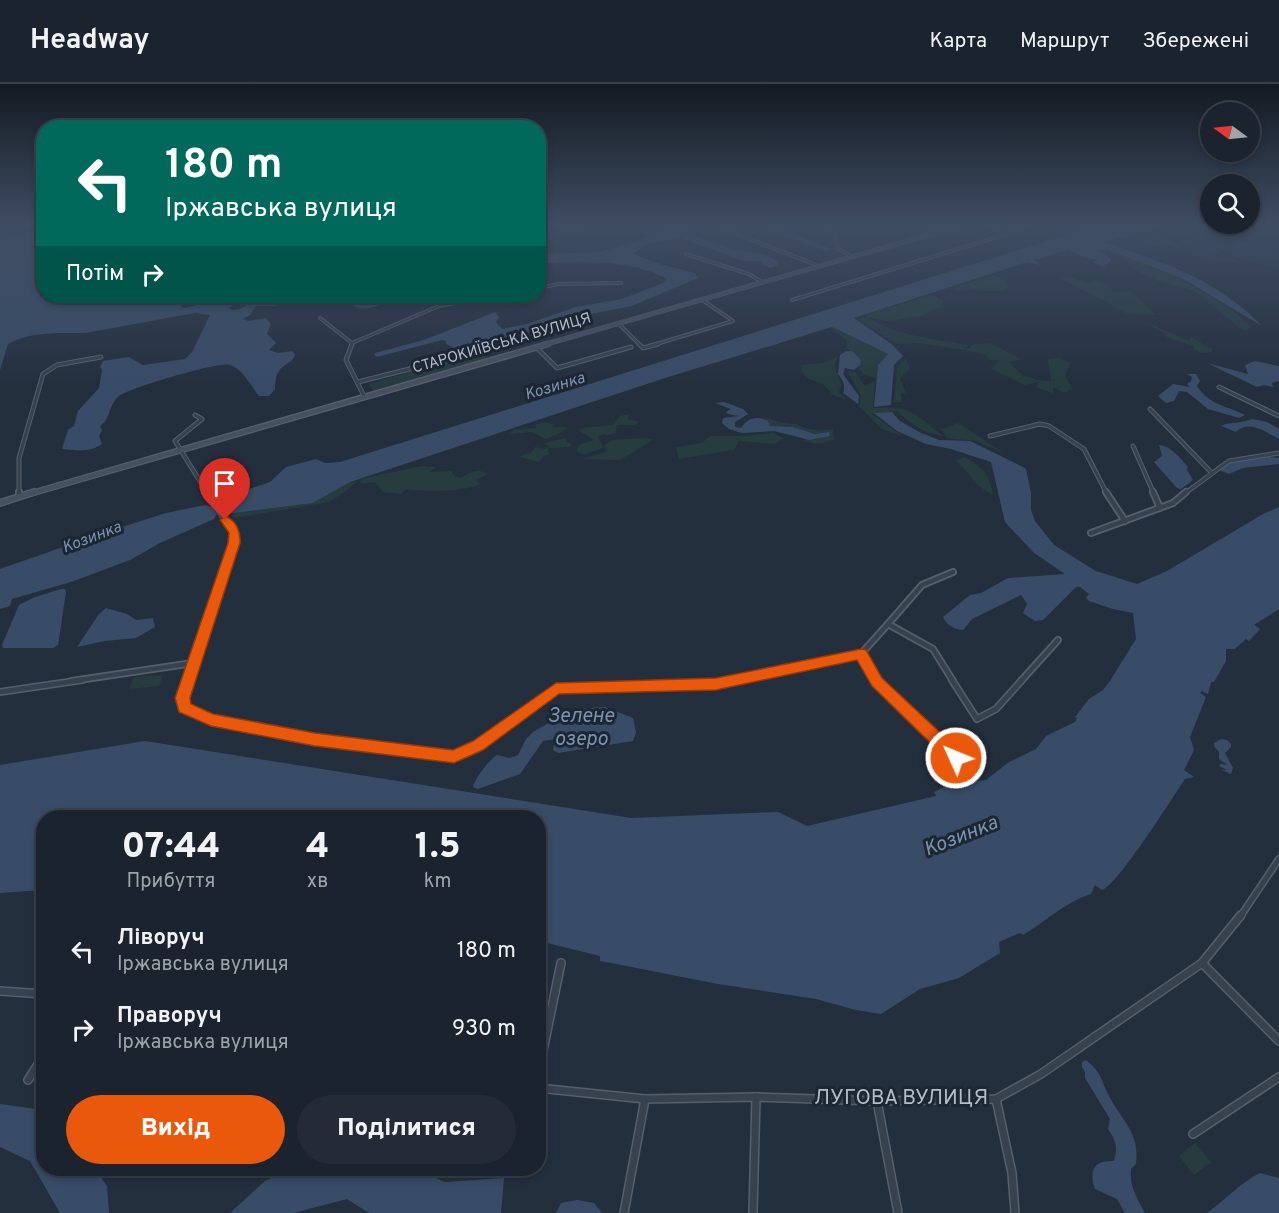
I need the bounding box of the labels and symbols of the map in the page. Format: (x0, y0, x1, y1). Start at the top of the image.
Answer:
north arrow (1200, 102, 1260, 162)
street label: СТАРОКИЇВСЬКА ВУЛИЦЯ (410, 308, 594, 379)
water label: Козинка (523, 368, 588, 406)
pin (199, 458, 250, 520)
water label: Козинка (60, 517, 125, 558)
water label: Зелене озеро (548, 704, 615, 753)
position arrow (924, 726, 988, 790)
water label: Козинка (920, 810, 1002, 864)
street label: ЛУГОВА ВУЛИЦЯ (814, 1085, 988, 1112)

